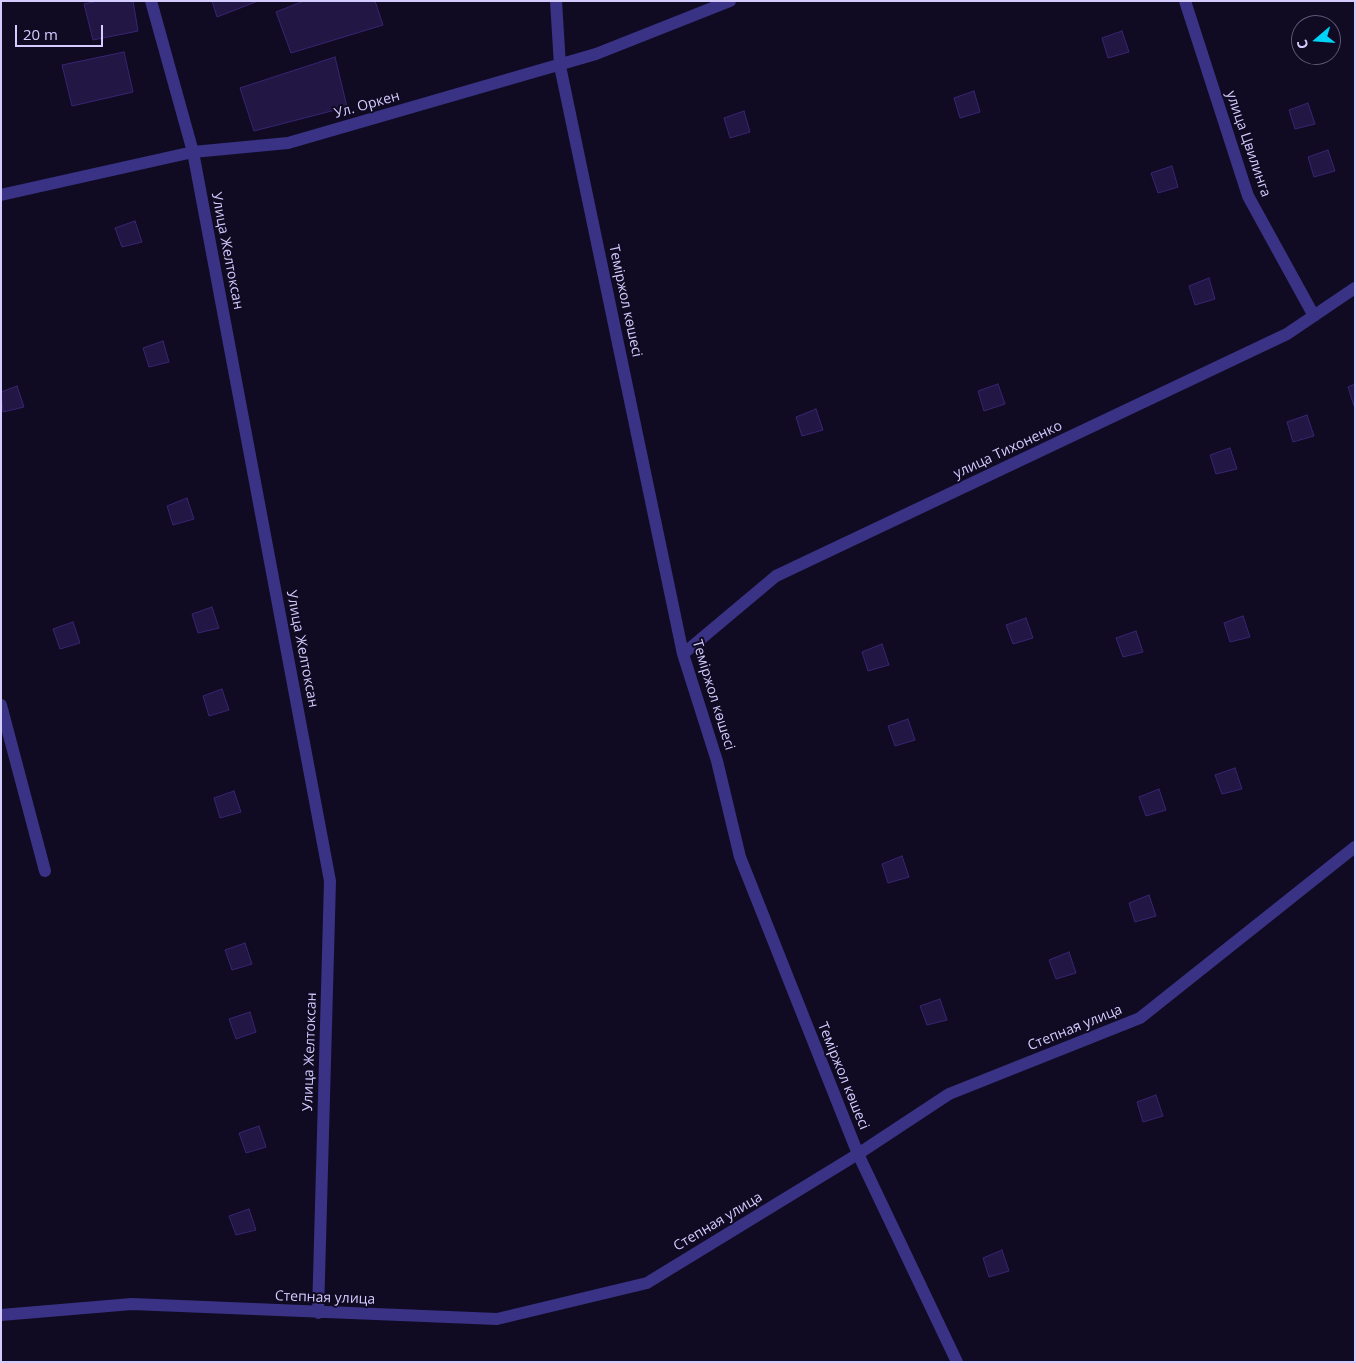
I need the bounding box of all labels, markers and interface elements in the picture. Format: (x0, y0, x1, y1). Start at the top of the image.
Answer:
scale bar (18, 15, 105, 47)
north arrow (1291, 15, 1341, 65)
text: 20 m (23, 24, 58, 44)
text: С (1292, 37, 1313, 52)
street label: Ул. Оркен (332, 88, 402, 122)
street label: улица Цвилинга (1222, 89, 1274, 199)
street label: Улица Желтоксан (207, 191, 247, 311)
street label: Теміржол көшесі (605, 243, 645, 359)
street label: улица Тихоненко (951, 418, 1065, 482)
street label: Улица Желтоксан (282, 589, 322, 709)
street label: Теміржол көшесі (688, 638, 738, 752)
street label: Улица Желтоксан (300, 992, 320, 1112)
street label: Степная улица (1025, 1001, 1125, 1055)
street label: Теміржол көшесі (814, 1020, 872, 1132)
street label: Степная улица (671, 1189, 765, 1255)
street label: Степная улица (275, 1288, 375, 1308)

